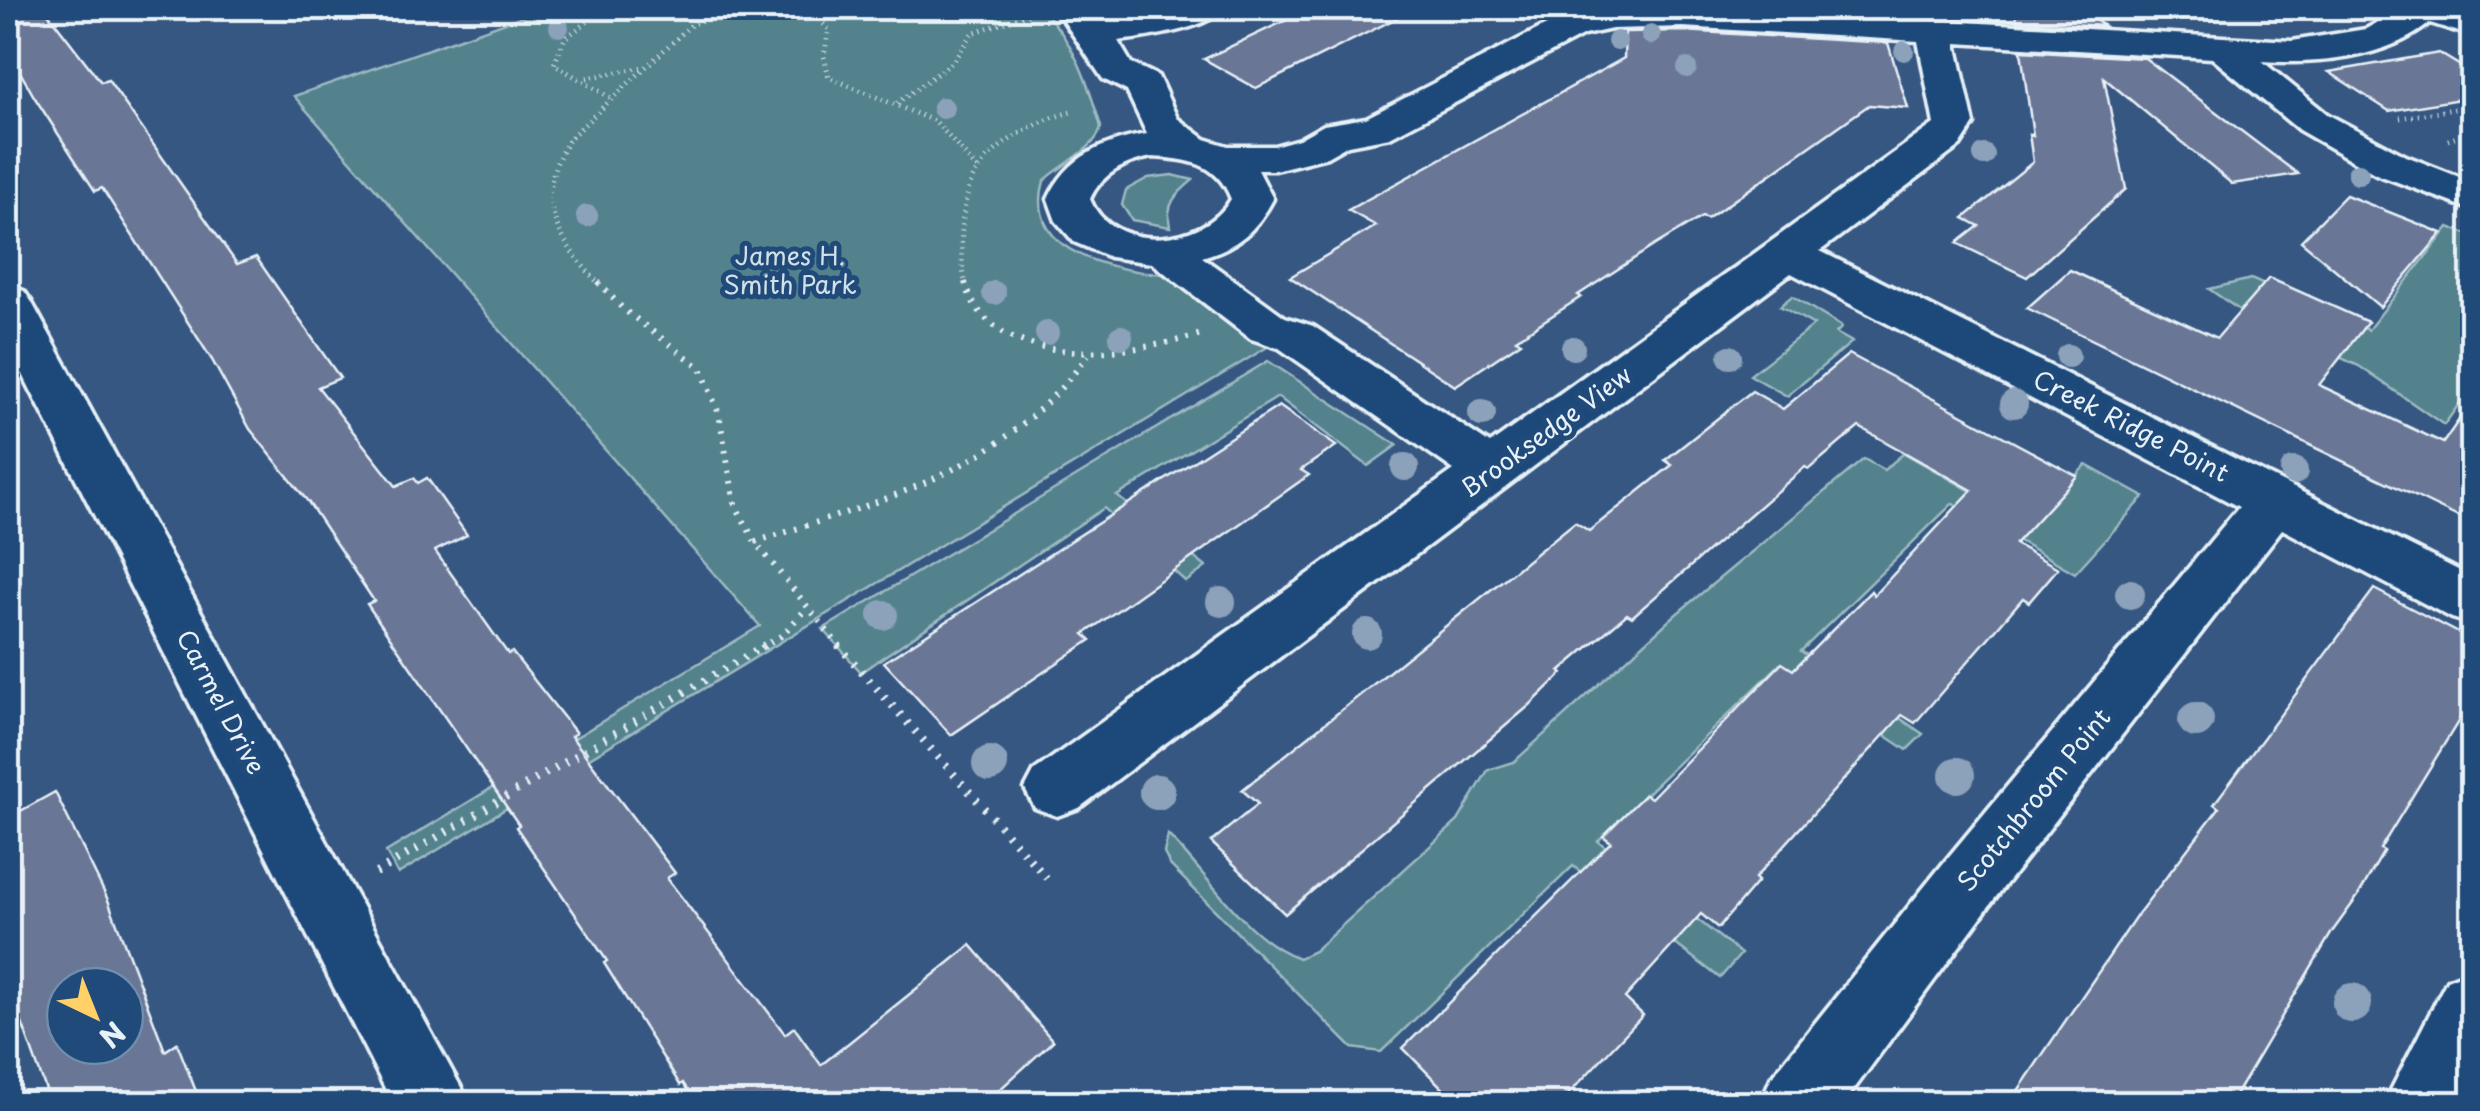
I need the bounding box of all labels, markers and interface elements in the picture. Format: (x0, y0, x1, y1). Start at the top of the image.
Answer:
park label: James H. Smith Park (723, 236, 857, 303)
street label: Brooksedge View (1452, 356, 1639, 506)
street label: Creek Ridge Point (2027, 359, 2236, 491)
street label: Carmel Drive (168, 622, 276, 781)
street label: Scotchbroom Point (1947, 700, 2119, 899)
north arrow (45, 966, 145, 1066)
text: N (90, 1012, 136, 1059)

